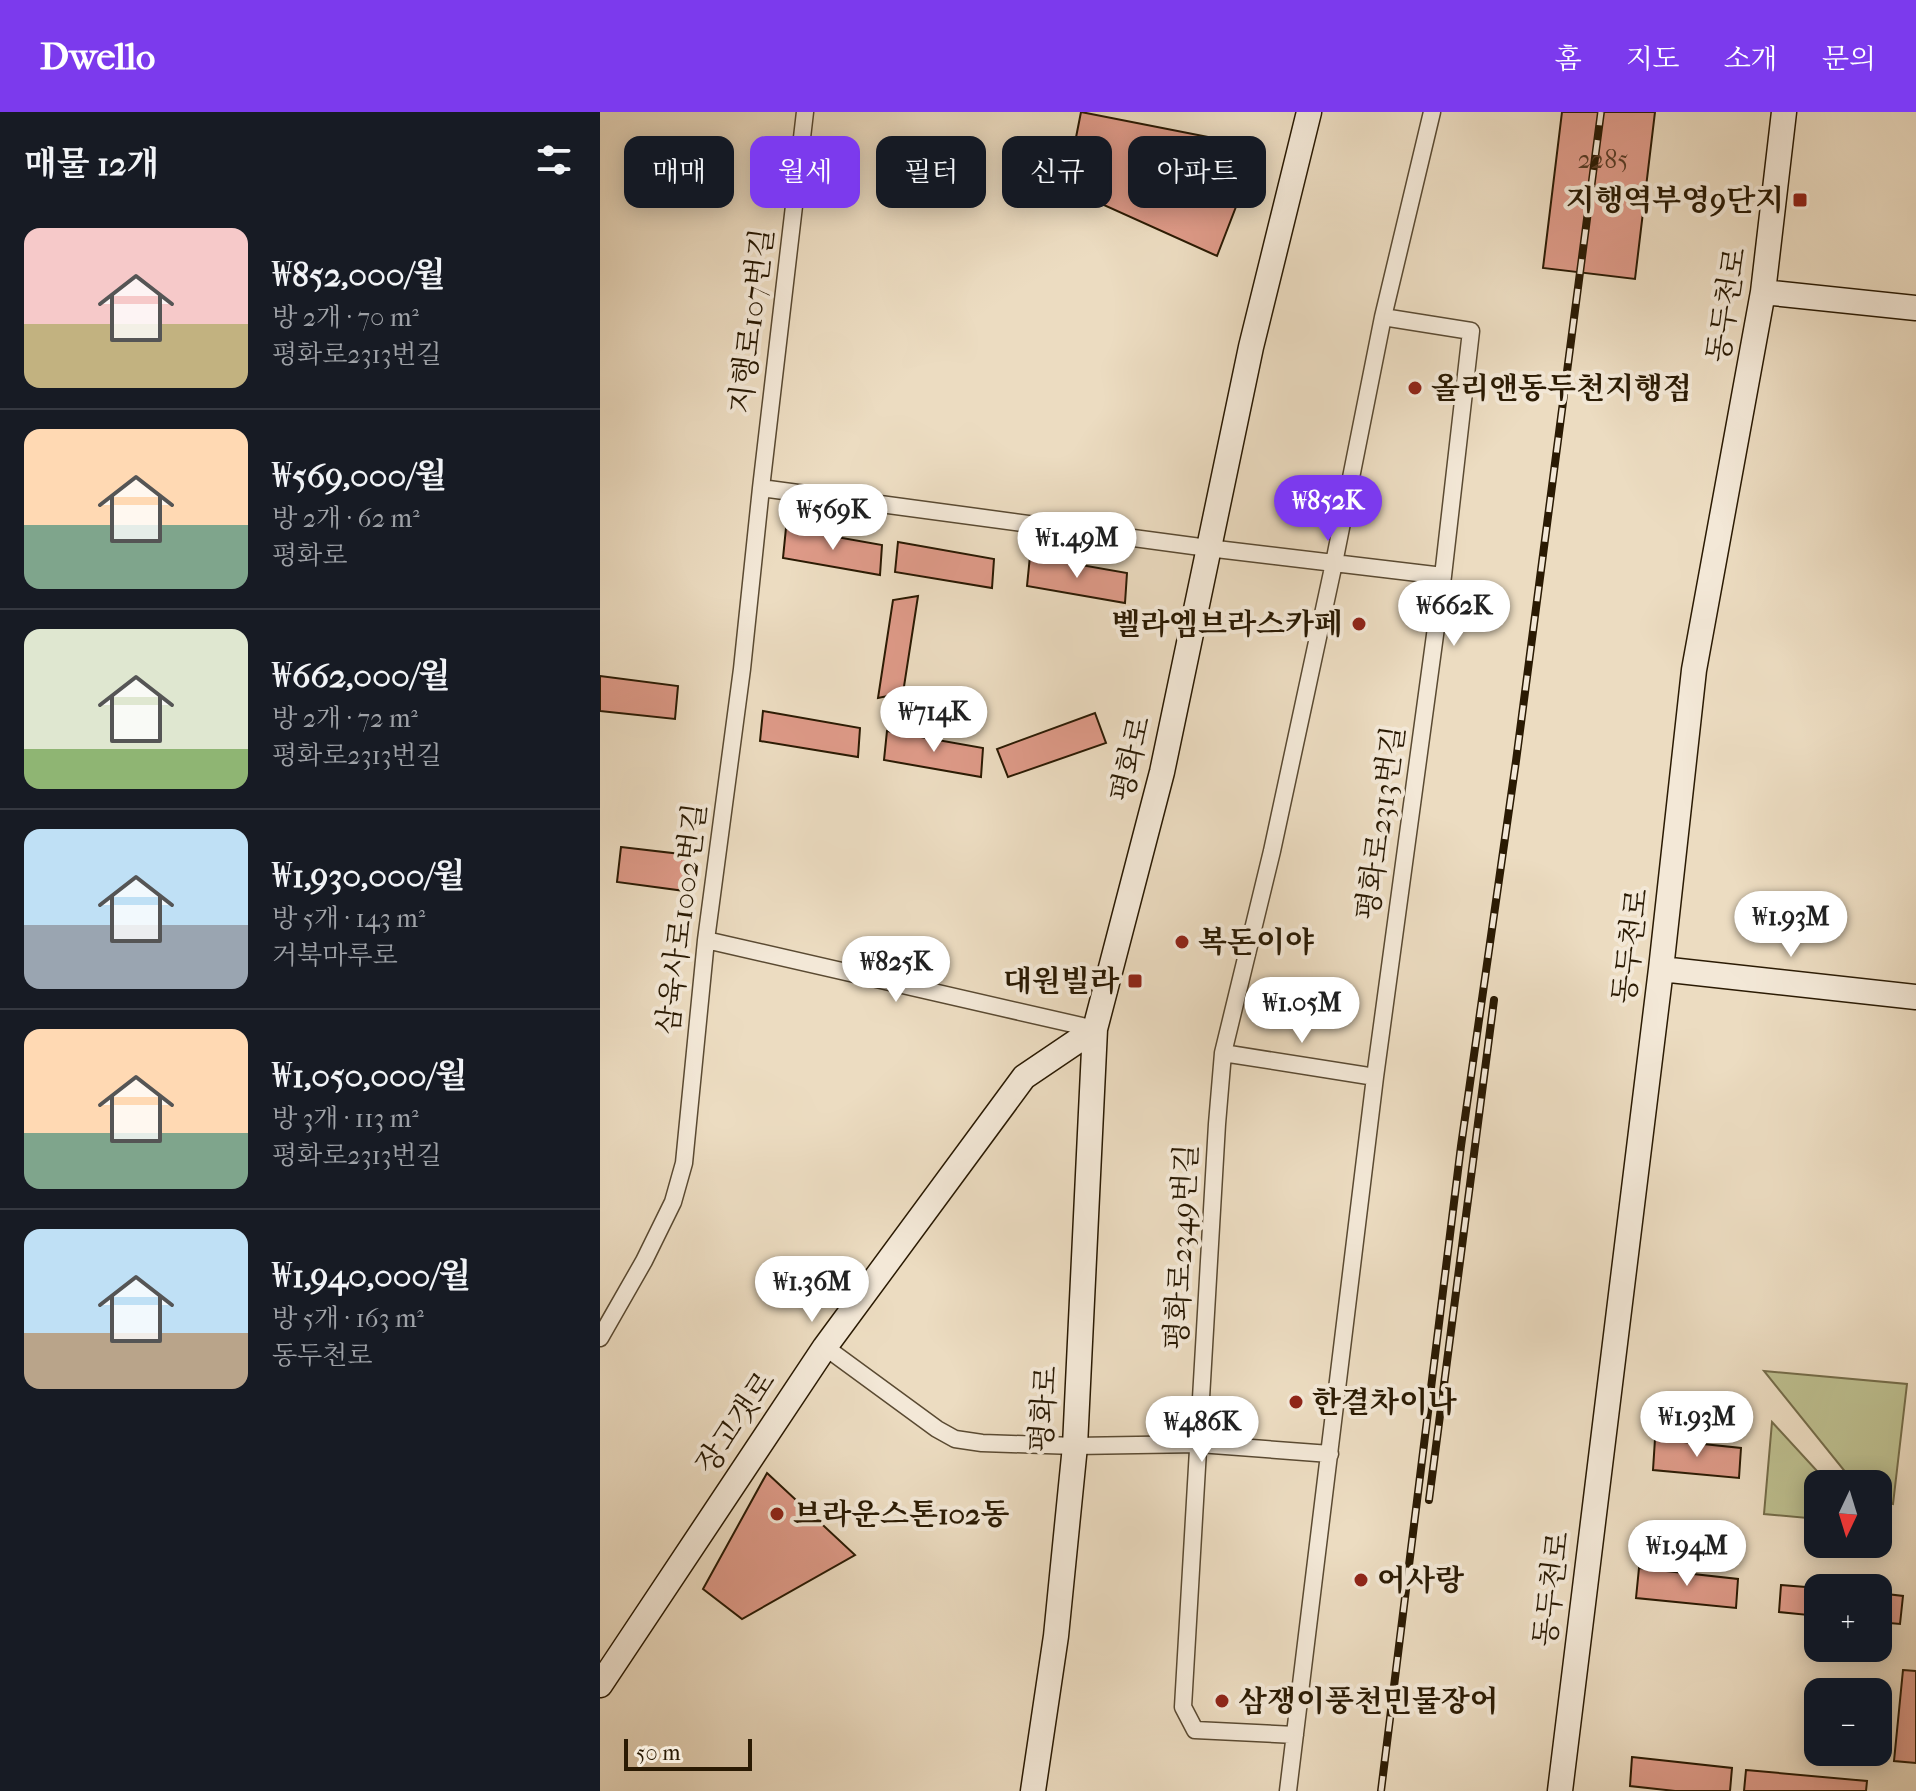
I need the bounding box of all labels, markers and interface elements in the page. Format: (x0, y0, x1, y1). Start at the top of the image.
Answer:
text: Dwello (40, 34, 155, 79)
text: 홈 (1555, 42, 1582, 75)
text: 지도 (1626, 42, 1680, 75)
text: 소개 (1724, 42, 1778, 75)
text: 문의 (1822, 42, 1876, 75)
chip: 매매 (624, 136, 734, 208)
chip: 월세 (750, 136, 860, 208)
chip: 필터 (876, 136, 986, 208)
chip: 신규 (1002, 136, 1112, 208)
chip: 아파트 (1128, 136, 1266, 208)
icon: filters (532, 138, 576, 182)
text: 매물 12개 (24, 144, 159, 184)
house number: 2285 (1577, 144, 1629, 175)
place label: 지행역부영9단지 (1565, 183, 1784, 218)
marker: 지행역부영9단지 (1791, 191, 1809, 209)
street label: 지행로107번길 (723, 226, 781, 416)
street label: 동두천로 (1701, 245, 1753, 365)
text: ₩852,000/월 (272, 255, 446, 295)
icon: home (88, 260, 184, 356)
text: 방 2개 · 70 m² (272, 302, 419, 333)
text: 평화로2313번길 (272, 339, 442, 370)
place label: 올리앤동두천지행점 (1431, 371, 1692, 406)
marker: 올리앤동두천지행점 (1406, 379, 1424, 397)
text: ₩569,000/월 (272, 456, 447, 496)
icon: home (88, 461, 184, 557)
pin: ₩852K (1272, 475, 1384, 543)
pin: ₩569K (777, 484, 889, 552)
text: ₩852K (1292, 485, 1364, 516)
text: ₩569K (796, 494, 870, 525)
text: 방 2개 · 62 m² (272, 503, 420, 534)
pin: ₩1.49M (1012, 512, 1142, 580)
text: ₩1.49M (1035, 522, 1119, 553)
text: 평화로 (272, 540, 347, 571)
pin: ₩662K (1398, 580, 1510, 648)
text: ₩662K (1416, 590, 1492, 621)
place label: 벨라엠브라스카페 (1111, 607, 1343, 642)
marker: 벨라엠브라스카페 (1350, 615, 1368, 633)
text: ₩662,000/월 (272, 656, 451, 696)
icon: home (88, 661, 184, 757)
pin: ₩714K (878, 686, 990, 754)
text: ₩714K (898, 696, 970, 727)
text: 방 2개 · 72 m² (272, 703, 418, 734)
street label: 평화로 (1104, 713, 1158, 805)
street label: 평화로2313번길 (1350, 724, 1412, 922)
text: 평화로2313번길 (272, 740, 442, 771)
street label: 삼육사로1002번길 (650, 801, 714, 1037)
text: ₩1,930,000/월 (272, 856, 466, 896)
icon: home (88, 861, 184, 957)
street label: 동두천로 (1607, 886, 1655, 1006)
pin: ₩1.93M (1726, 891, 1856, 959)
text: ₩1.93M (1752, 901, 1830, 932)
text: 방 5개 · 143 m² (272, 903, 425, 934)
place label: 복돈이야 (1198, 925, 1314, 960)
marker: 복돈이야 (1173, 933, 1191, 951)
pin: ₩825K (840, 936, 952, 1004)
text: 거북마루로 (272, 940, 398, 971)
text: ₩825K (860, 946, 932, 977)
place label: 대원빌라 (1003, 964, 1120, 999)
marker: 대원빌라 (1126, 972, 1144, 990)
pin: ₩1.05M (1237, 977, 1367, 1045)
text: ₩1.05M (1263, 987, 1341, 1018)
text: ₩1,050,000/월 (272, 1056, 468, 1096)
icon: home (88, 1061, 184, 1157)
text: 방 3개 · 113 m² (272, 1103, 419, 1134)
text: 평화로2313번길 (272, 1140, 442, 1171)
street label: 평화로2349번길 (1159, 1143, 1205, 1351)
text: ₩1,940,000/월 (272, 1256, 471, 1296)
pin: ₩1.36M (747, 1256, 877, 1324)
icon: home (88, 1261, 184, 1357)
text: ₩1.36M (773, 1266, 851, 1297)
text: 방 5개 · 163 m² (272, 1303, 424, 1334)
text: 동두천로 (272, 1340, 372, 1371)
street label: 평화로 (1024, 1364, 1064, 1454)
street label: 장고갯로 (689, 1365, 783, 1481)
place label: 한결차이나 (1312, 1385, 1457, 1420)
pin: ₩1.93M (1632, 1391, 1762, 1459)
marker: 한결차이나 (1287, 1393, 1305, 1411)
pin: ₩486K (1146, 1396, 1258, 1464)
text: ₩1.93M (1658, 1401, 1736, 1432)
text: ₩486K (1164, 1406, 1240, 1437)
north arrow (1804, 1470, 1892, 1558)
map controls (1804, 1470, 1892, 1766)
place label: 브라운스톤102동 (793, 1497, 1009, 1532)
marker: 브라운스톤102동 (768, 1505, 786, 1523)
pin: ₩1.94M (1622, 1520, 1752, 1588)
street label: 동두천로 (1528, 1529, 1576, 1649)
text: ₩1.94M (1646, 1530, 1728, 1561)
place label: 어사랑 (1377, 1563, 1464, 1598)
marker: 어사랑 (1352, 1571, 1370, 1589)
button: + (1804, 1574, 1892, 1662)
button: − (1804, 1678, 1892, 1766)
place label: 삼쟁이풍천민물장어 (1238, 1684, 1499, 1719)
marker: 삼쟁이풍천민물장어 (1213, 1692, 1231, 1710)
scale bar (624, 1735, 752, 1771)
text: 50 m (636, 1740, 681, 1766)

